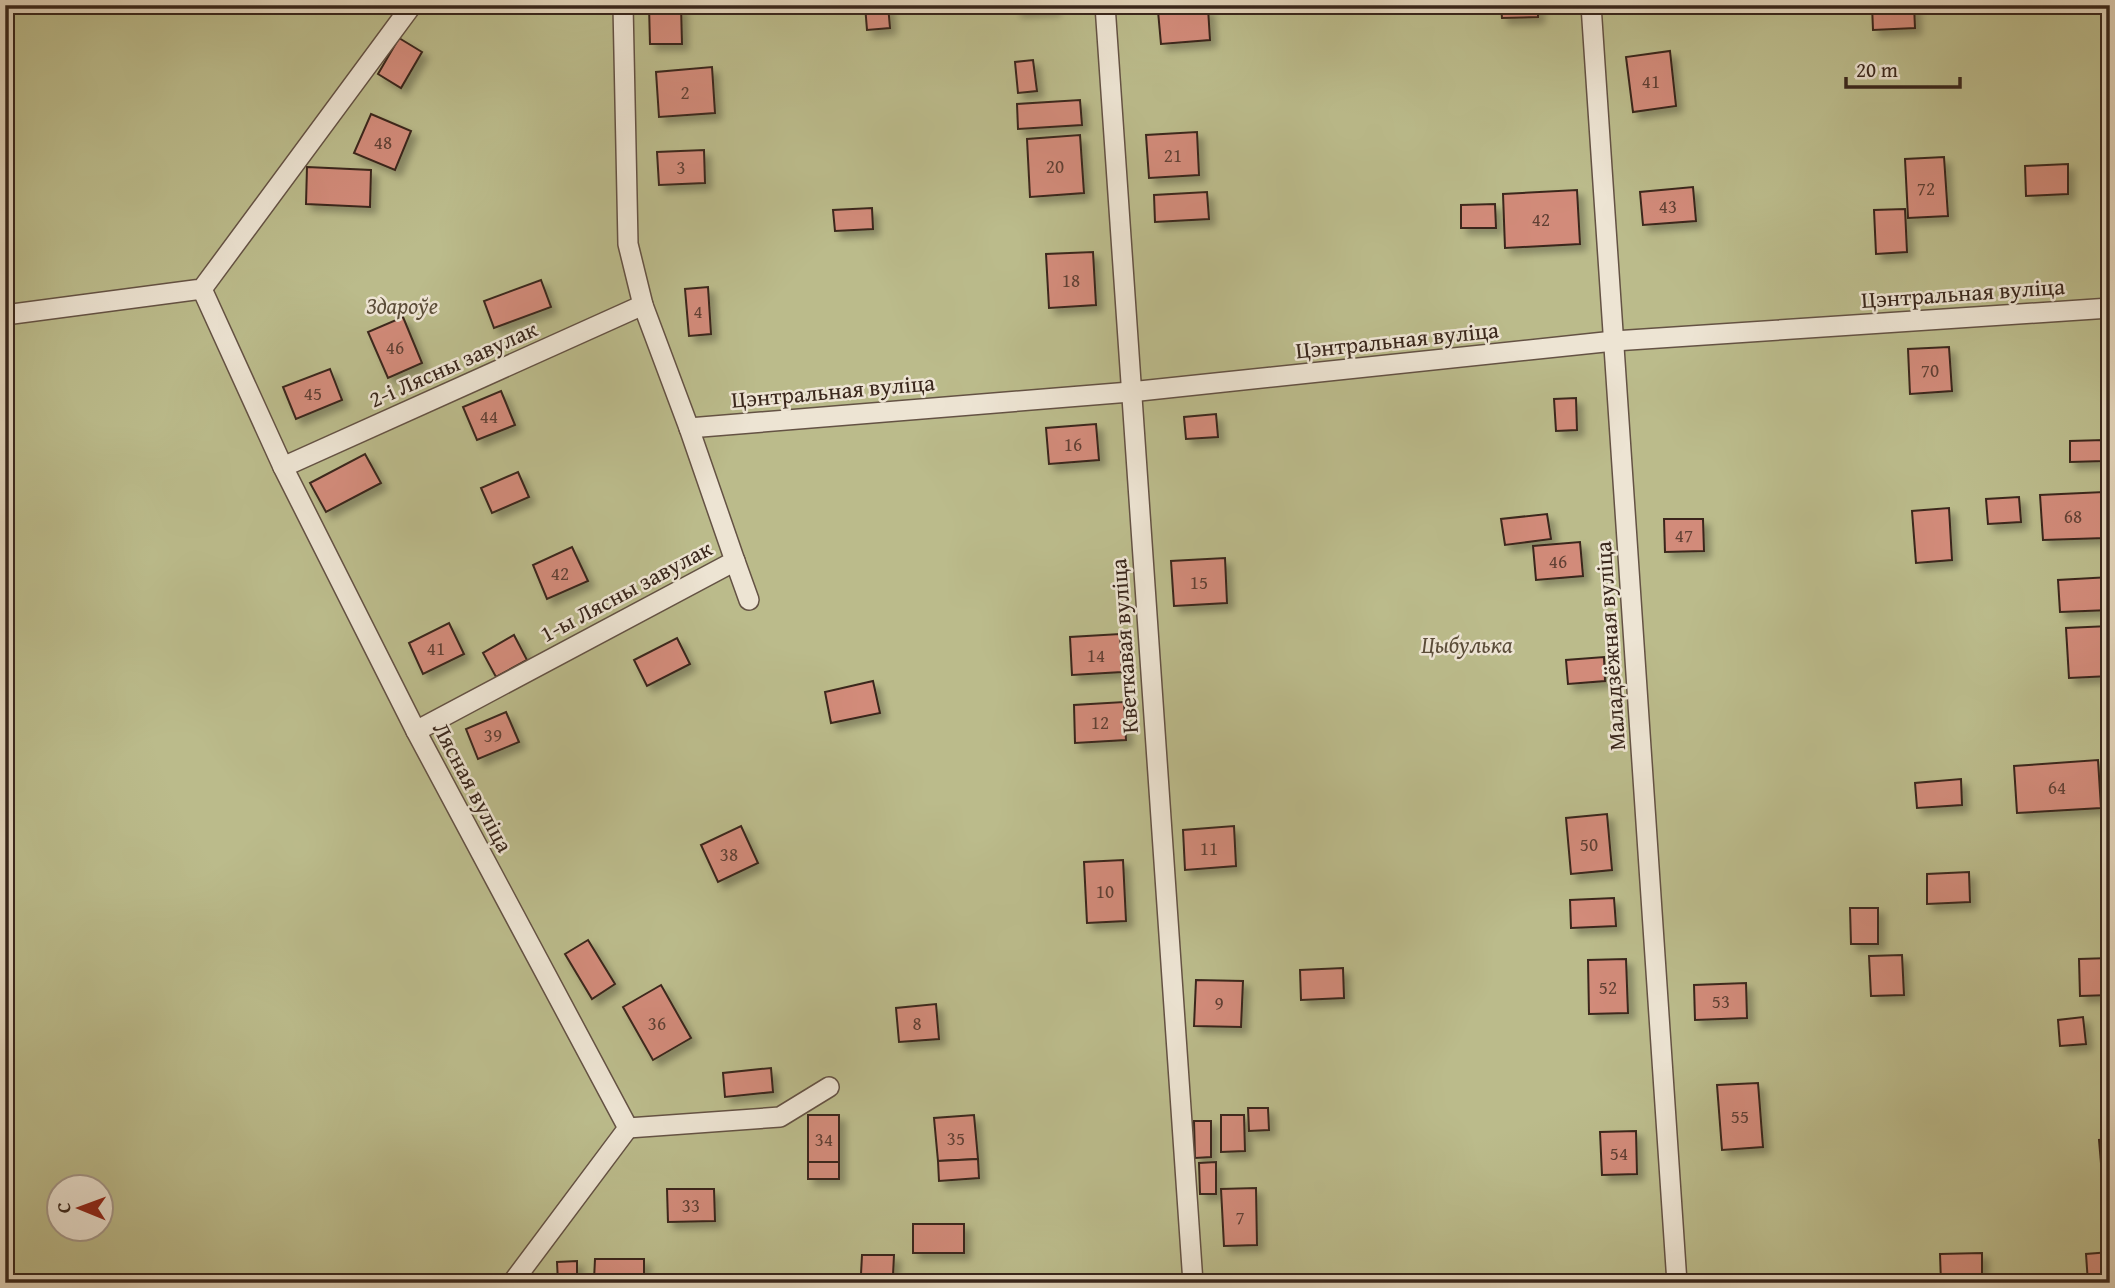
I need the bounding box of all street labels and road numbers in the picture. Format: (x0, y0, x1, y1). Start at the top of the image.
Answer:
street label: Цэнтральная вуліца (1860, 269, 2066, 316)
street label: 2-і Лясны завулак (363, 312, 542, 415)
street label: Цэнтральная вуліца (1294, 312, 1500, 367)
street label: Цэнтральная вуліца (730, 365, 936, 416)
street label: 1-ы Лясны завулак (534, 531, 718, 650)
street label: Маладзёжная вуліца (1586, 540, 1633, 752)
street label: Кветкавая вуліца (1101, 557, 1146, 735)
street label: Лясная вуліца (425, 716, 522, 858)

